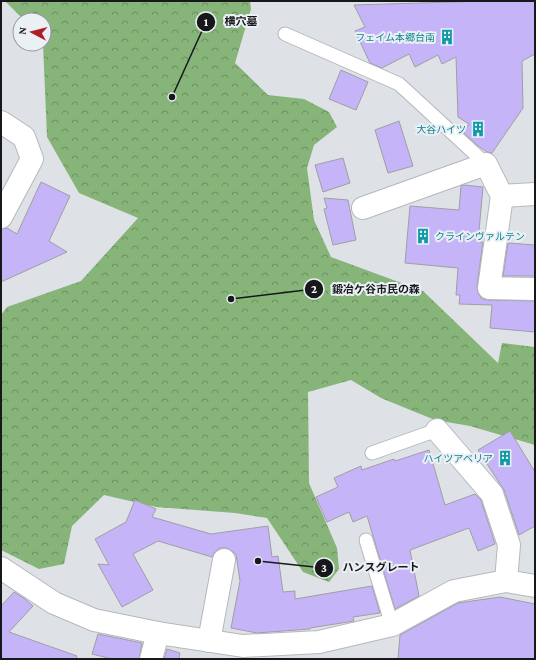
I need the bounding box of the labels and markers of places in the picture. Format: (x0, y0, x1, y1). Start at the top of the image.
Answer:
callout: 横穴墓 (196, 10, 265, 33)
building icon: フェイム本郷台南 (438, 28, 456, 46)
place label: フェイム本郷台南 (355, 32, 435, 43)
building icon: 大谷ハイツ (469, 120, 487, 138)
place label: 大谷ハイツ (416, 124, 466, 135)
building icon: クラインヴァルテン (414, 227, 432, 245)
place label: クラインヴァルテン (435, 231, 525, 242)
callout: 鍛冶ケ谷市民の森 (304, 277, 428, 300)
building icon: ハイツアベリア (496, 449, 514, 467)
place label: ハイツアベリア (423, 453, 493, 464)
callout: ハンスグレート (314, 556, 427, 579)

